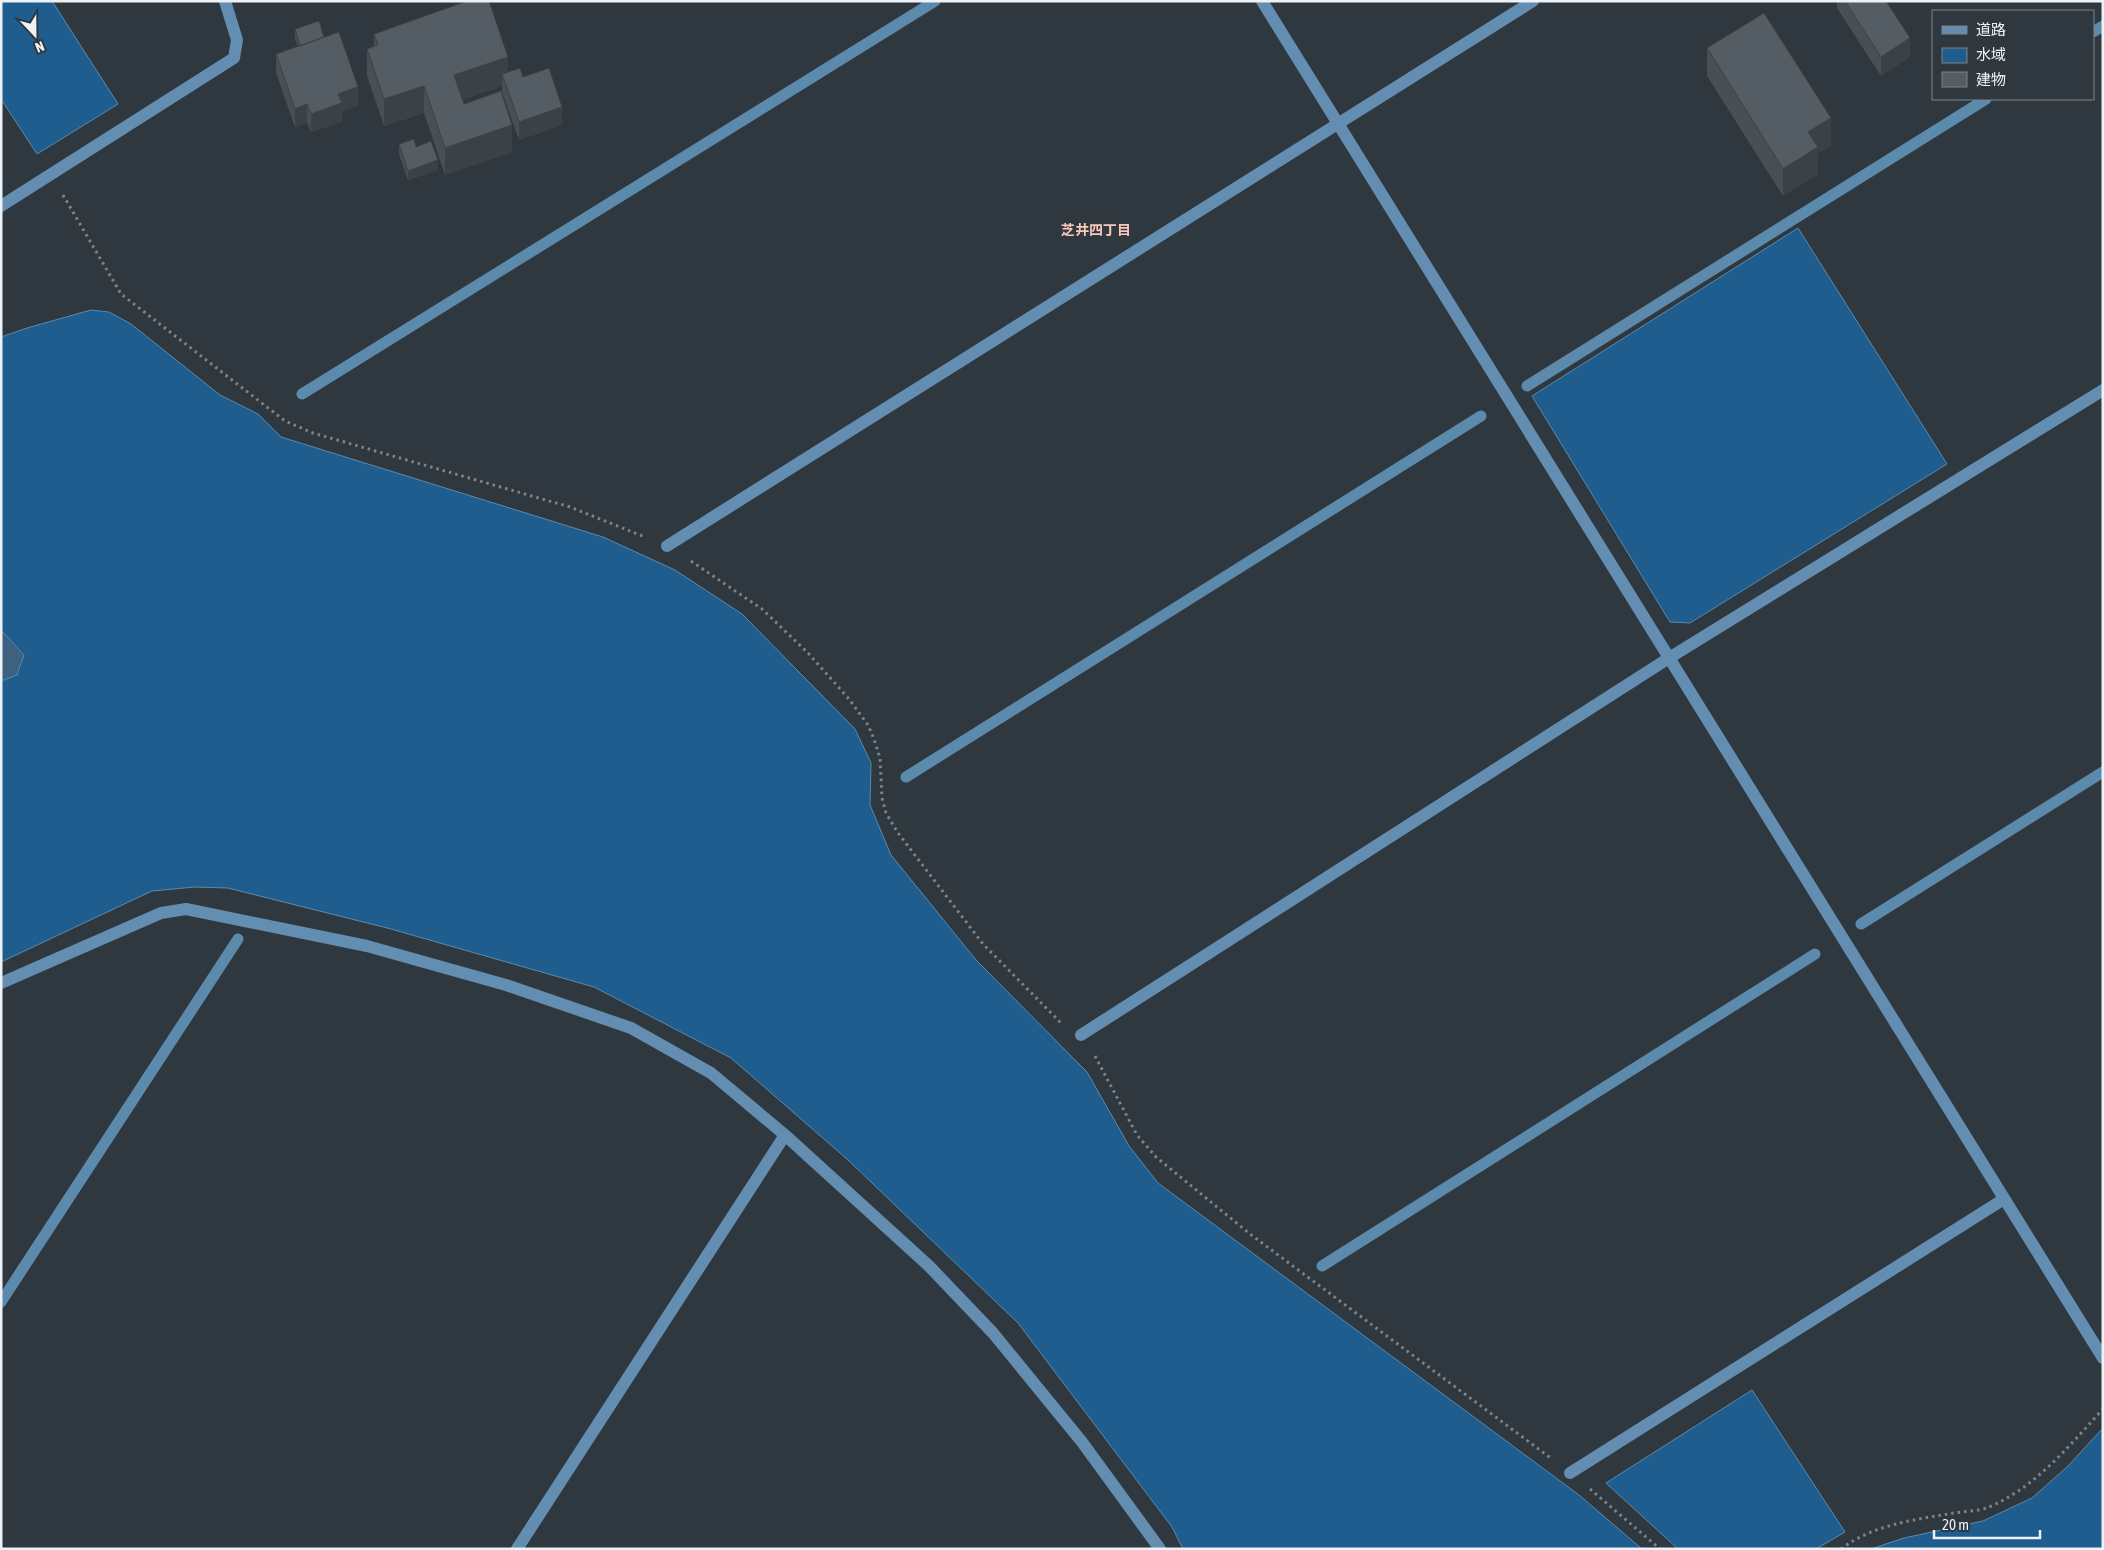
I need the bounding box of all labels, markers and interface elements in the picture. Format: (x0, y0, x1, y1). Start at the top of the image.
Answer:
north arrow (10, 10, 60, 60)
legend (1932, 10, 2094, 100)
text: 道路 (1976, 21, 2006, 38)
text: N (33, 38, 47, 56)
text: 水域 (1976, 46, 2006, 63)
text: 建物 (1976, 71, 2006, 88)
district label: 芝井四丁目 (1061, 222, 1131, 238)
scale bar (1934, 1508, 2040, 1540)
text: 20 m (1942, 1516, 1969, 1533)

